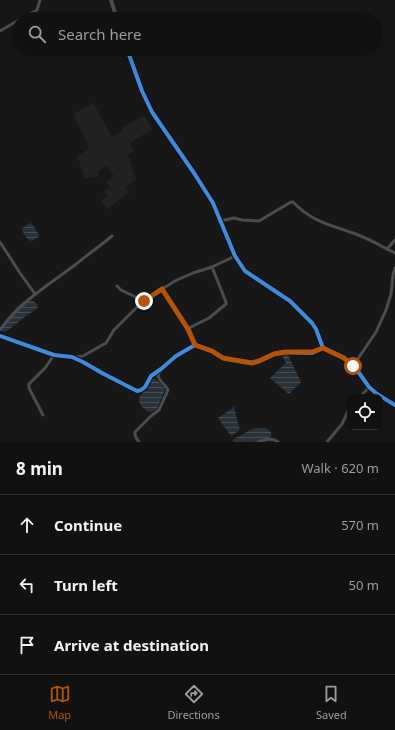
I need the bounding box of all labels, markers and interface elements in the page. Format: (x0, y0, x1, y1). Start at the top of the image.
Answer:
search box (12, 12, 383, 56)
icon: search (26, 23, 48, 45)
text: Search here (58, 24, 141, 44)
route end (135, 292, 153, 310)
route start (344, 357, 362, 375)
map controls (347, 394, 383, 430)
button: locate (347, 394, 383, 430)
text: 8 min (16, 457, 63, 480)
text: Walk · 620 m (301, 459, 379, 477)
icon: ahead (16, 514, 38, 536)
text: Continue (54, 515, 122, 535)
text: 570 m (341, 516, 379, 534)
icon: left (16, 574, 38, 596)
text: Turn left (54, 575, 118, 595)
text: 50 m (349, 576, 379, 594)
icon: arrive (16, 634, 38, 656)
text: Arrive at destination (54, 635, 209, 655)
tab: Map (48, 683, 71, 722)
tab: Directions (167, 683, 220, 722)
tab: Saved (316, 683, 347, 722)

